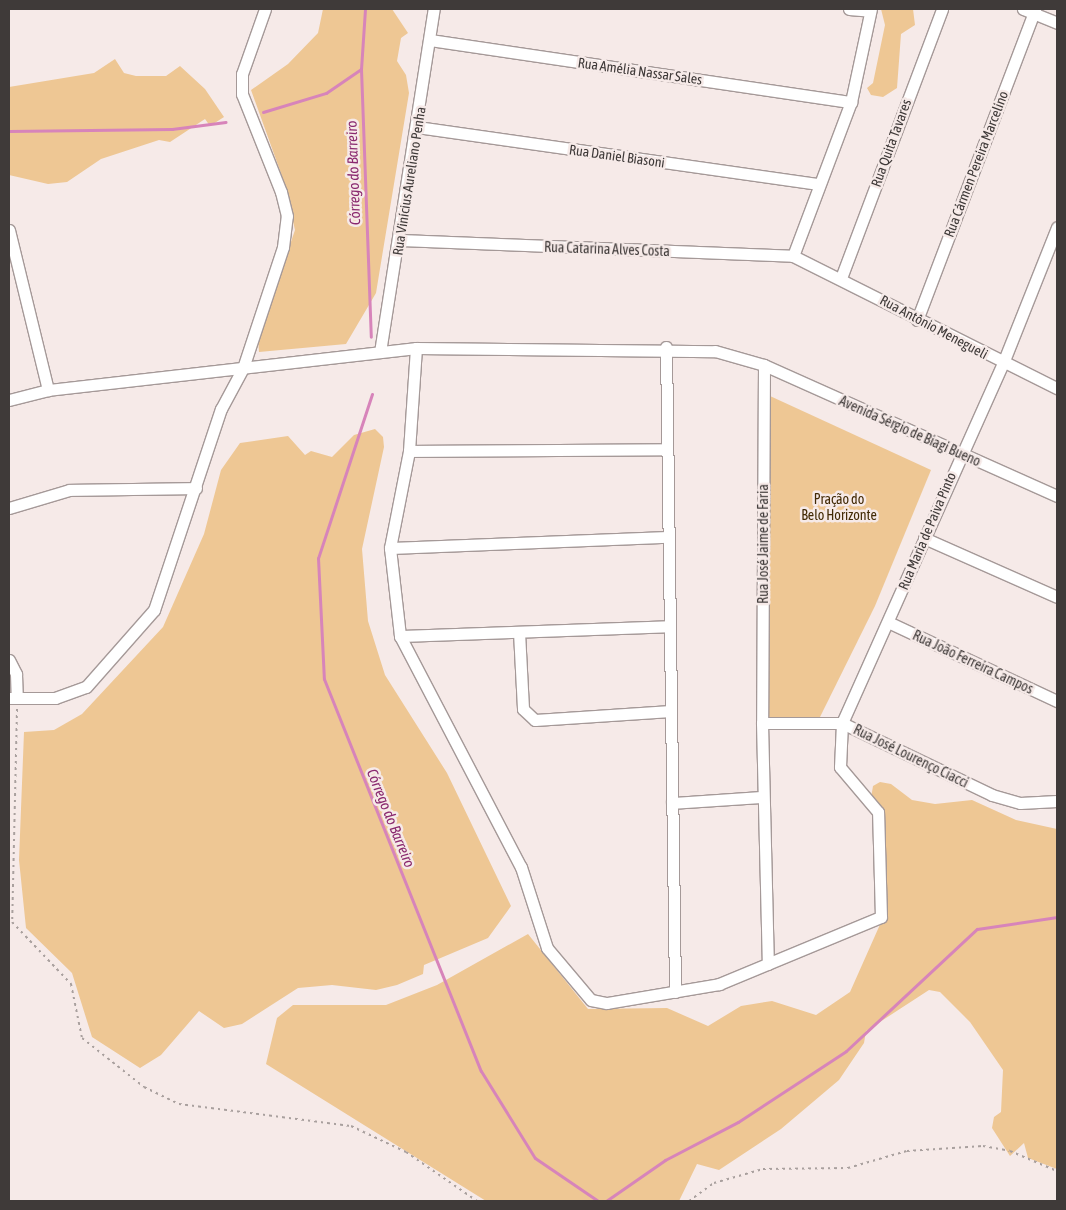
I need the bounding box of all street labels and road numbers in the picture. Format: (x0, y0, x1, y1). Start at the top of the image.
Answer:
street label: Rua Amélia Nassar Sales (577, 54, 703, 88)
street label: Rua Cármen Pereira Marcelino (940, 89, 1012, 239)
street label: Rua Quita Tavares (867, 97, 915, 189)
street label: Rua Vinícius Aureliano Penha (389, 105, 429, 257)
street label: Rua Daniel Biasoni (568, 141, 666, 171)
street label: Rua Catarina Alves Costa (544, 238, 670, 260)
street label: Rua Antônio Menegueli (877, 291, 991, 363)
street label: Avenida Sérgio de Biagi Bueno (837, 392, 983, 470)
street label: Rua Maria de Paiva Pinto (895, 470, 959, 592)
street label: Rua José Jaime de Faria (755, 484, 771, 604)
street label: Rua João Ferreira Campos (910, 627, 1036, 697)
street label: Rua José Lourenço Ciacci (851, 721, 971, 791)

